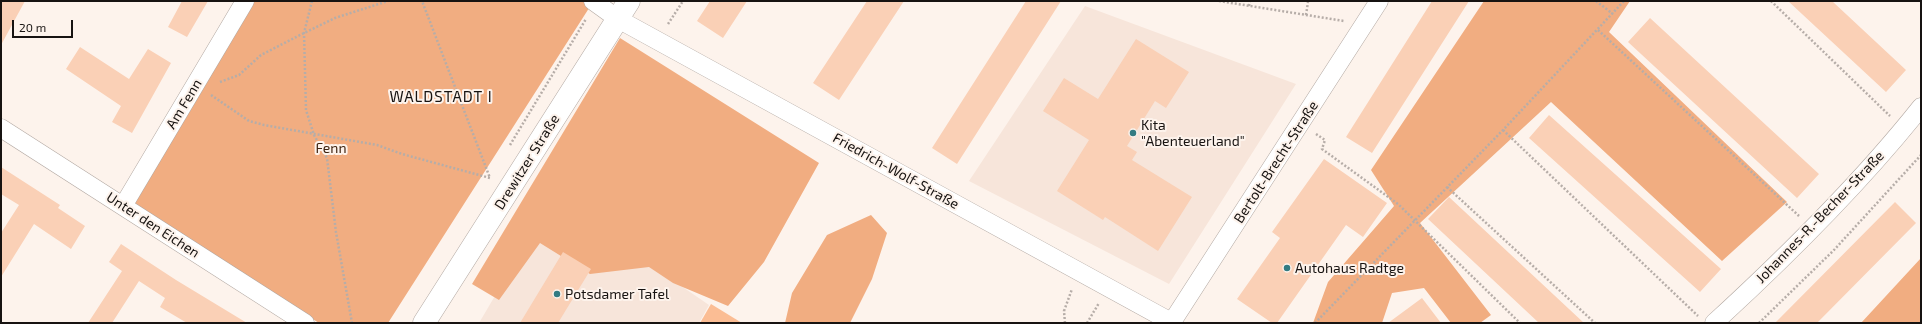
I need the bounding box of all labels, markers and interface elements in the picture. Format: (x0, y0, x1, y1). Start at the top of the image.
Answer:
scale bar (14, 12, 75, 38)
text: 20 m (19, 20, 46, 34)
street label: Am Fenn (163, 76, 205, 132)
district label: WALDSTADT I (389, 88, 493, 106)
street label: Bertolt-Brecht-Straße (1230, 98, 1322, 226)
street label: Drewitzer Straße (491, 111, 563, 213)
place label: Kita "Abenteuerland" (1141, 117, 1245, 150)
marker: Kita "Abenteuerland" (1128, 128, 1138, 138)
street label: Friedrich-Wolf-Straße (830, 129, 962, 213)
park label: Fenn (315, 140, 347, 156)
street label: Johannes-R.-Becher-Straße (1752, 147, 1888, 287)
street label: Unter den Eichen (103, 189, 203, 261)
place label: Autohaus Radtge (1295, 260, 1404, 276)
marker: Autohaus Radtge (1282, 263, 1292, 273)
place label: Potsdamer Tafel (565, 286, 669, 302)
marker: Potsdamer Tafel (552, 289, 562, 299)

